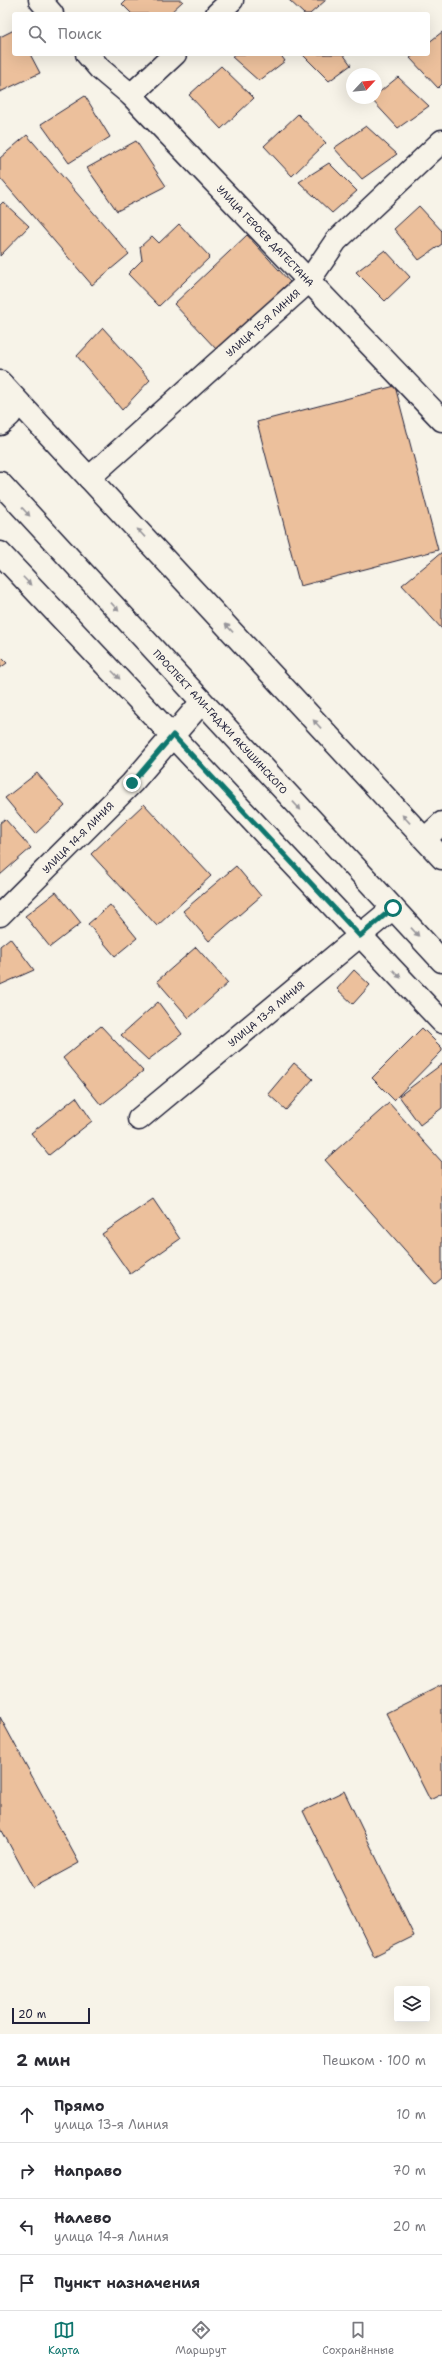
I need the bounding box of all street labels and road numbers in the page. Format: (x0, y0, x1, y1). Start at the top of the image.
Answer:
street label: УЛИЦА ГЕРОЕВ ДАГЕСТАНА (214, 183, 317, 289)
street label: УЛИЦА 15-Я ЛИНИЯ (223, 286, 303, 360)
street label: ПРОСПЕКТ АЛИ-ГАДЖИ АКУШИНСКОГО (150, 647, 290, 797)
street label: УЛИЦА 14-Я ЛИНИЯ (40, 799, 117, 876)
street label: УЛИЦА 13-Я ЛИНИЯ (225, 978, 307, 1050)

